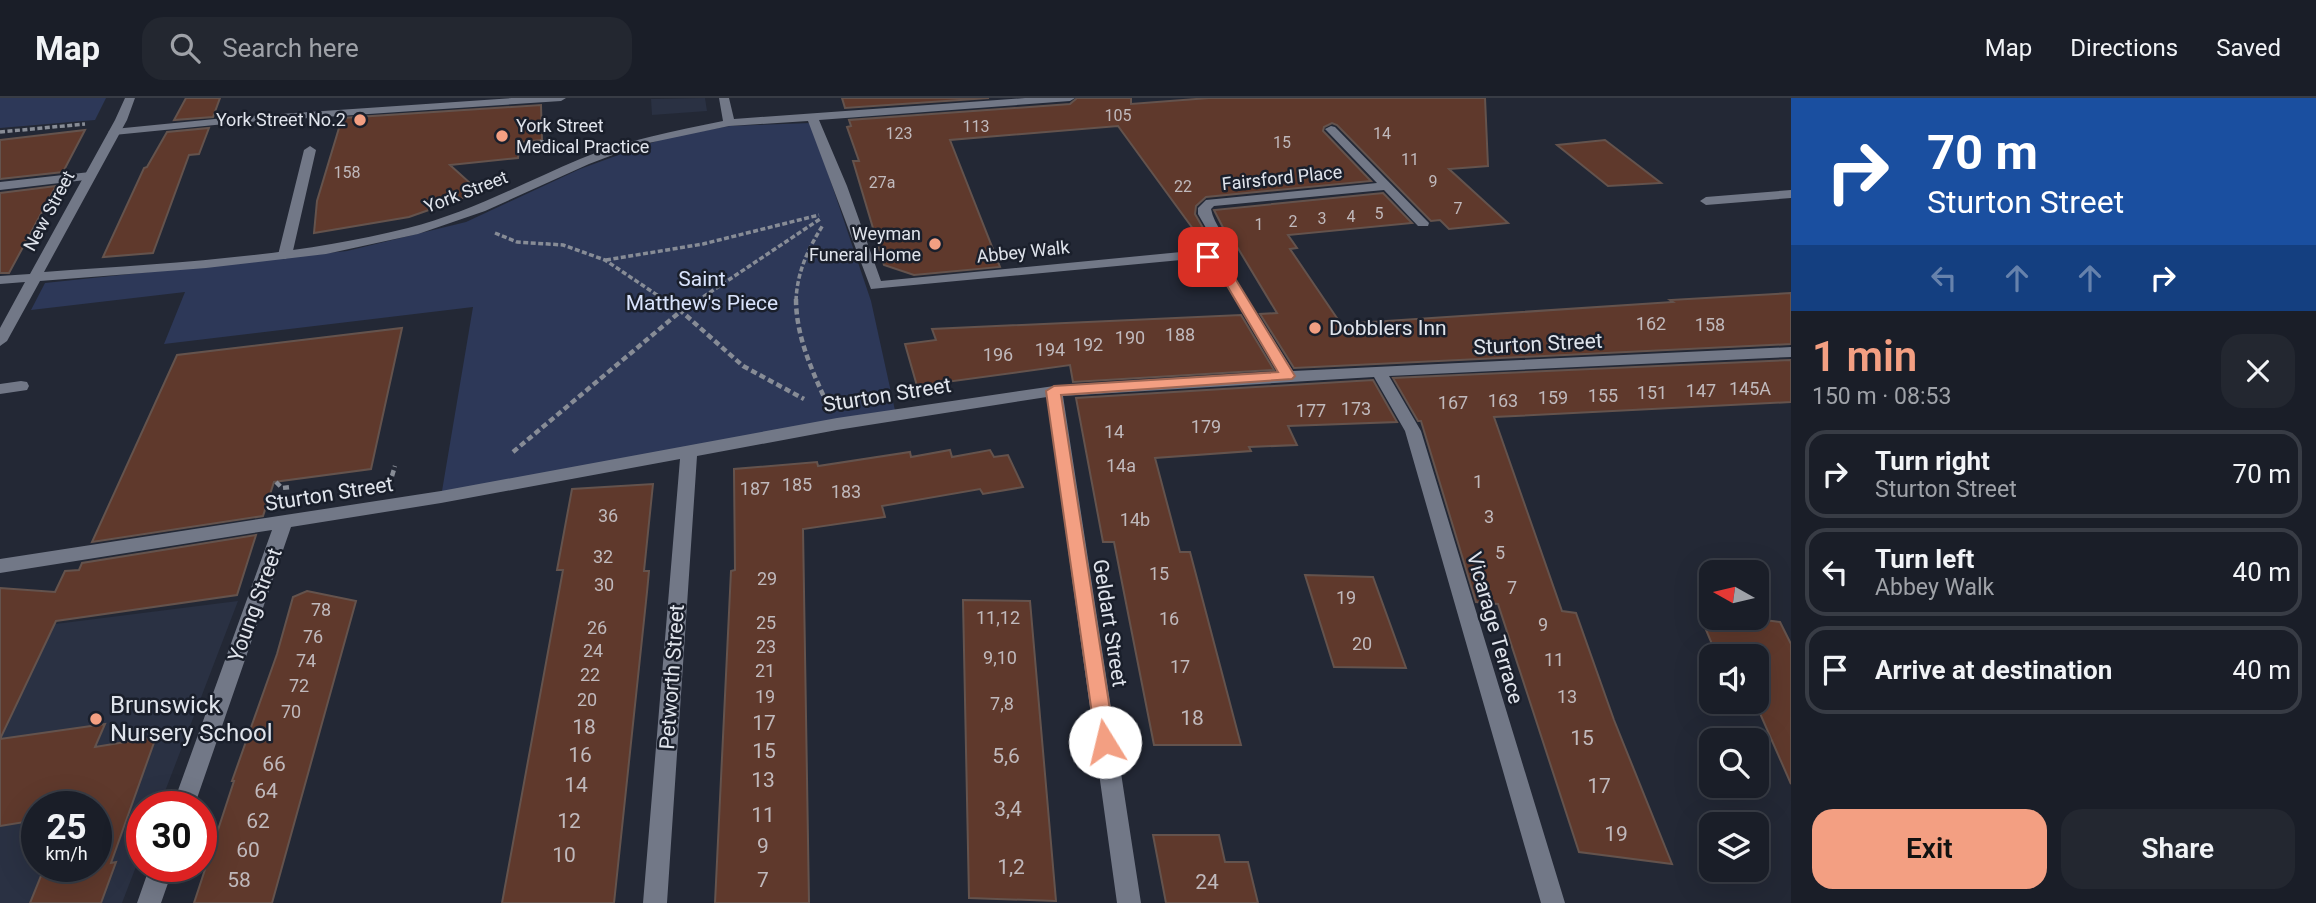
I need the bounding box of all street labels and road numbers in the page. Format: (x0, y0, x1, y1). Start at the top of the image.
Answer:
street label: Fairsford Place (1221, 161, 1343, 194)
street label: York Street (421, 166, 511, 217)
street label: New Street (19, 167, 79, 254)
street label: Abbey Walk (975, 236, 1071, 267)
street label: Sturton Street (1473, 329, 1603, 359)
street label: Sturton Street (821, 373, 953, 417)
street label: Sturton Street (263, 472, 395, 516)
street label: Young Street (223, 545, 287, 665)
street label: Vicarage Terrace (1462, 549, 1528, 707)
street label: Geldart Street (1088, 557, 1132, 689)
street label: Petworth Street (655, 603, 689, 750)

